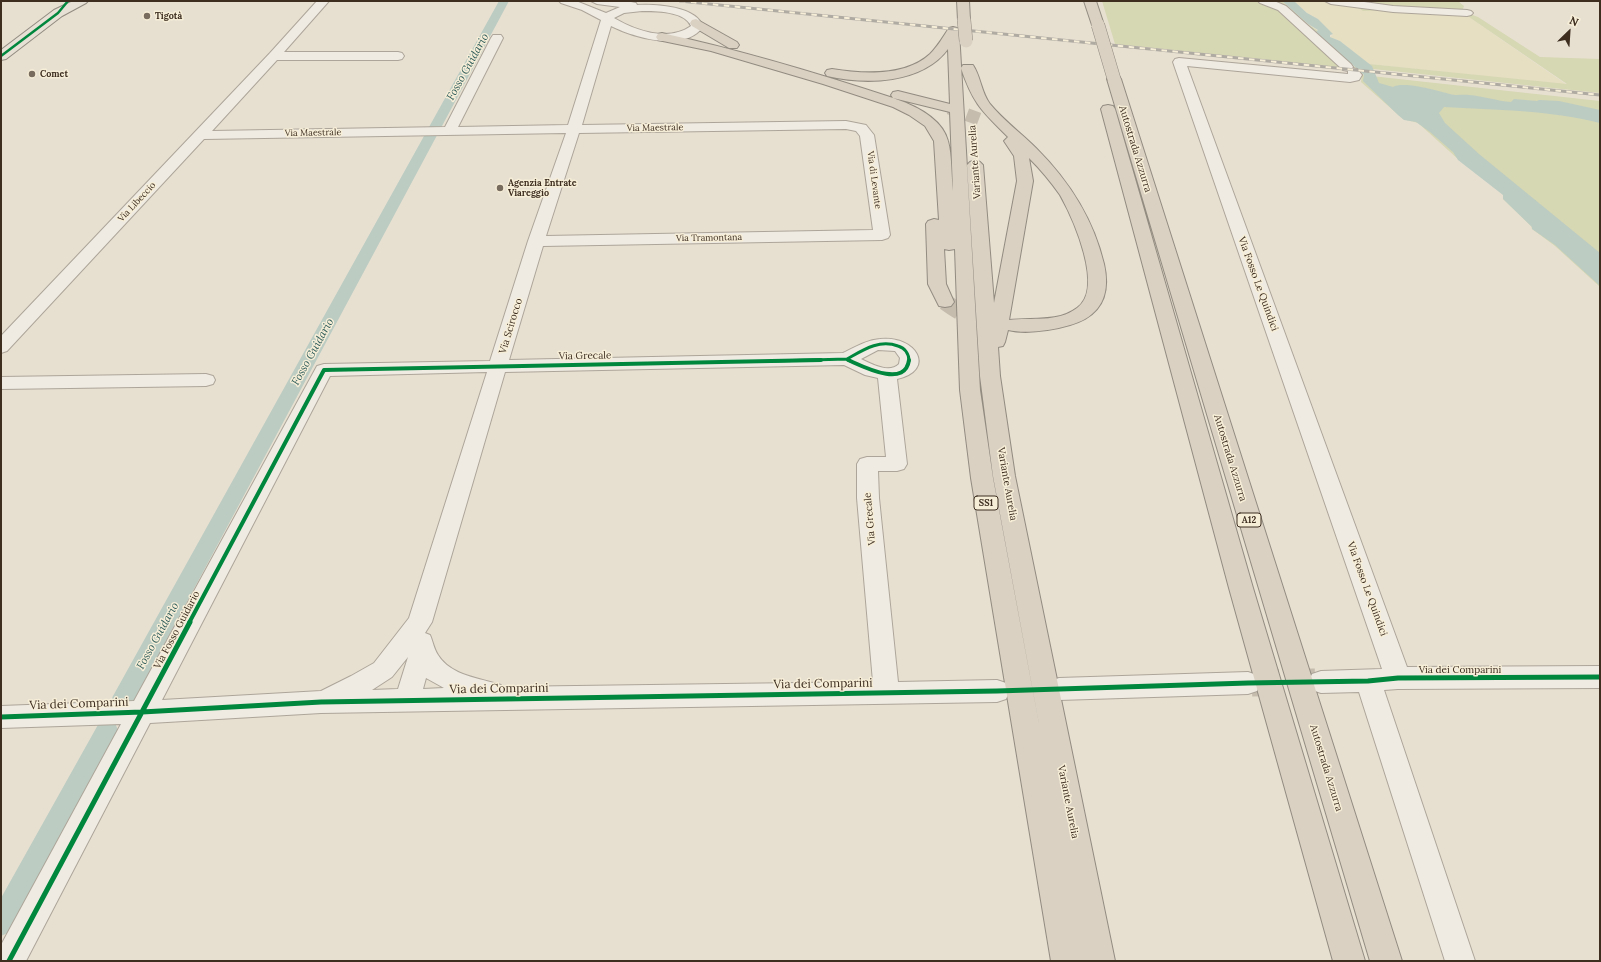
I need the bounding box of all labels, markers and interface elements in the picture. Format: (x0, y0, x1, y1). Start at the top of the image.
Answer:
marker: Tigotà (142, 11, 152, 21)
place label: Tigotà (155, 11, 182, 21)
north arrow (1549, 12, 1589, 52)
text: N (1567, 13, 1581, 29)
water label: Fosso Guidario (444, 31, 492, 103)
marker: Comet (27, 69, 37, 79)
place label: Comet (40, 69, 68, 79)
street label: Autostrada Azzurra (1116, 104, 1154, 194)
street label: Via Maestrale (627, 122, 683, 134)
street label: Variante Aurelia (966, 125, 984, 199)
street label: Via Maestrale (285, 127, 341, 139)
street label: Via di Levante (865, 150, 883, 210)
place label: Agenzia Entrate Viareggio (508, 178, 577, 199)
street label: Via Libeccio (116, 180, 158, 224)
marker: Agenzia Entrate Viareggio (495, 183, 505, 193)
street label: Via Tramontana (676, 232, 742, 244)
street label: Via Fosso Le Quindici (1235, 235, 1281, 333)
street label: Via Scirocco (497, 297, 525, 355)
water label: Fosso Guidario (289, 316, 337, 388)
street label: Via Grecale (558, 350, 612, 362)
street label: Autostrada Azzurra (1211, 413, 1249, 503)
street label: Variante Aurelia (995, 446, 1019, 522)
street label: Via Grecale (862, 492, 878, 546)
road number: SS1 (974, 496, 998, 510)
road number: A12 (1237, 513, 1261, 527)
street label: Via Fosso Le Quindici (1344, 540, 1390, 638)
street label: Via Fosso Guidario (151, 589, 203, 671)
water label: Fosso Guidario (134, 600, 182, 672)
street label: Via dei Comparini (1419, 664, 1501, 676)
street label: Via dei Comparini (773, 676, 873, 692)
street label: Via dei Comparini (449, 681, 549, 697)
street label: Via dei Comparini (29, 695, 129, 713)
street label: Autostrada Azzurra (1307, 723, 1345, 813)
street label: Variante Aurelia (1055, 764, 1081, 840)

